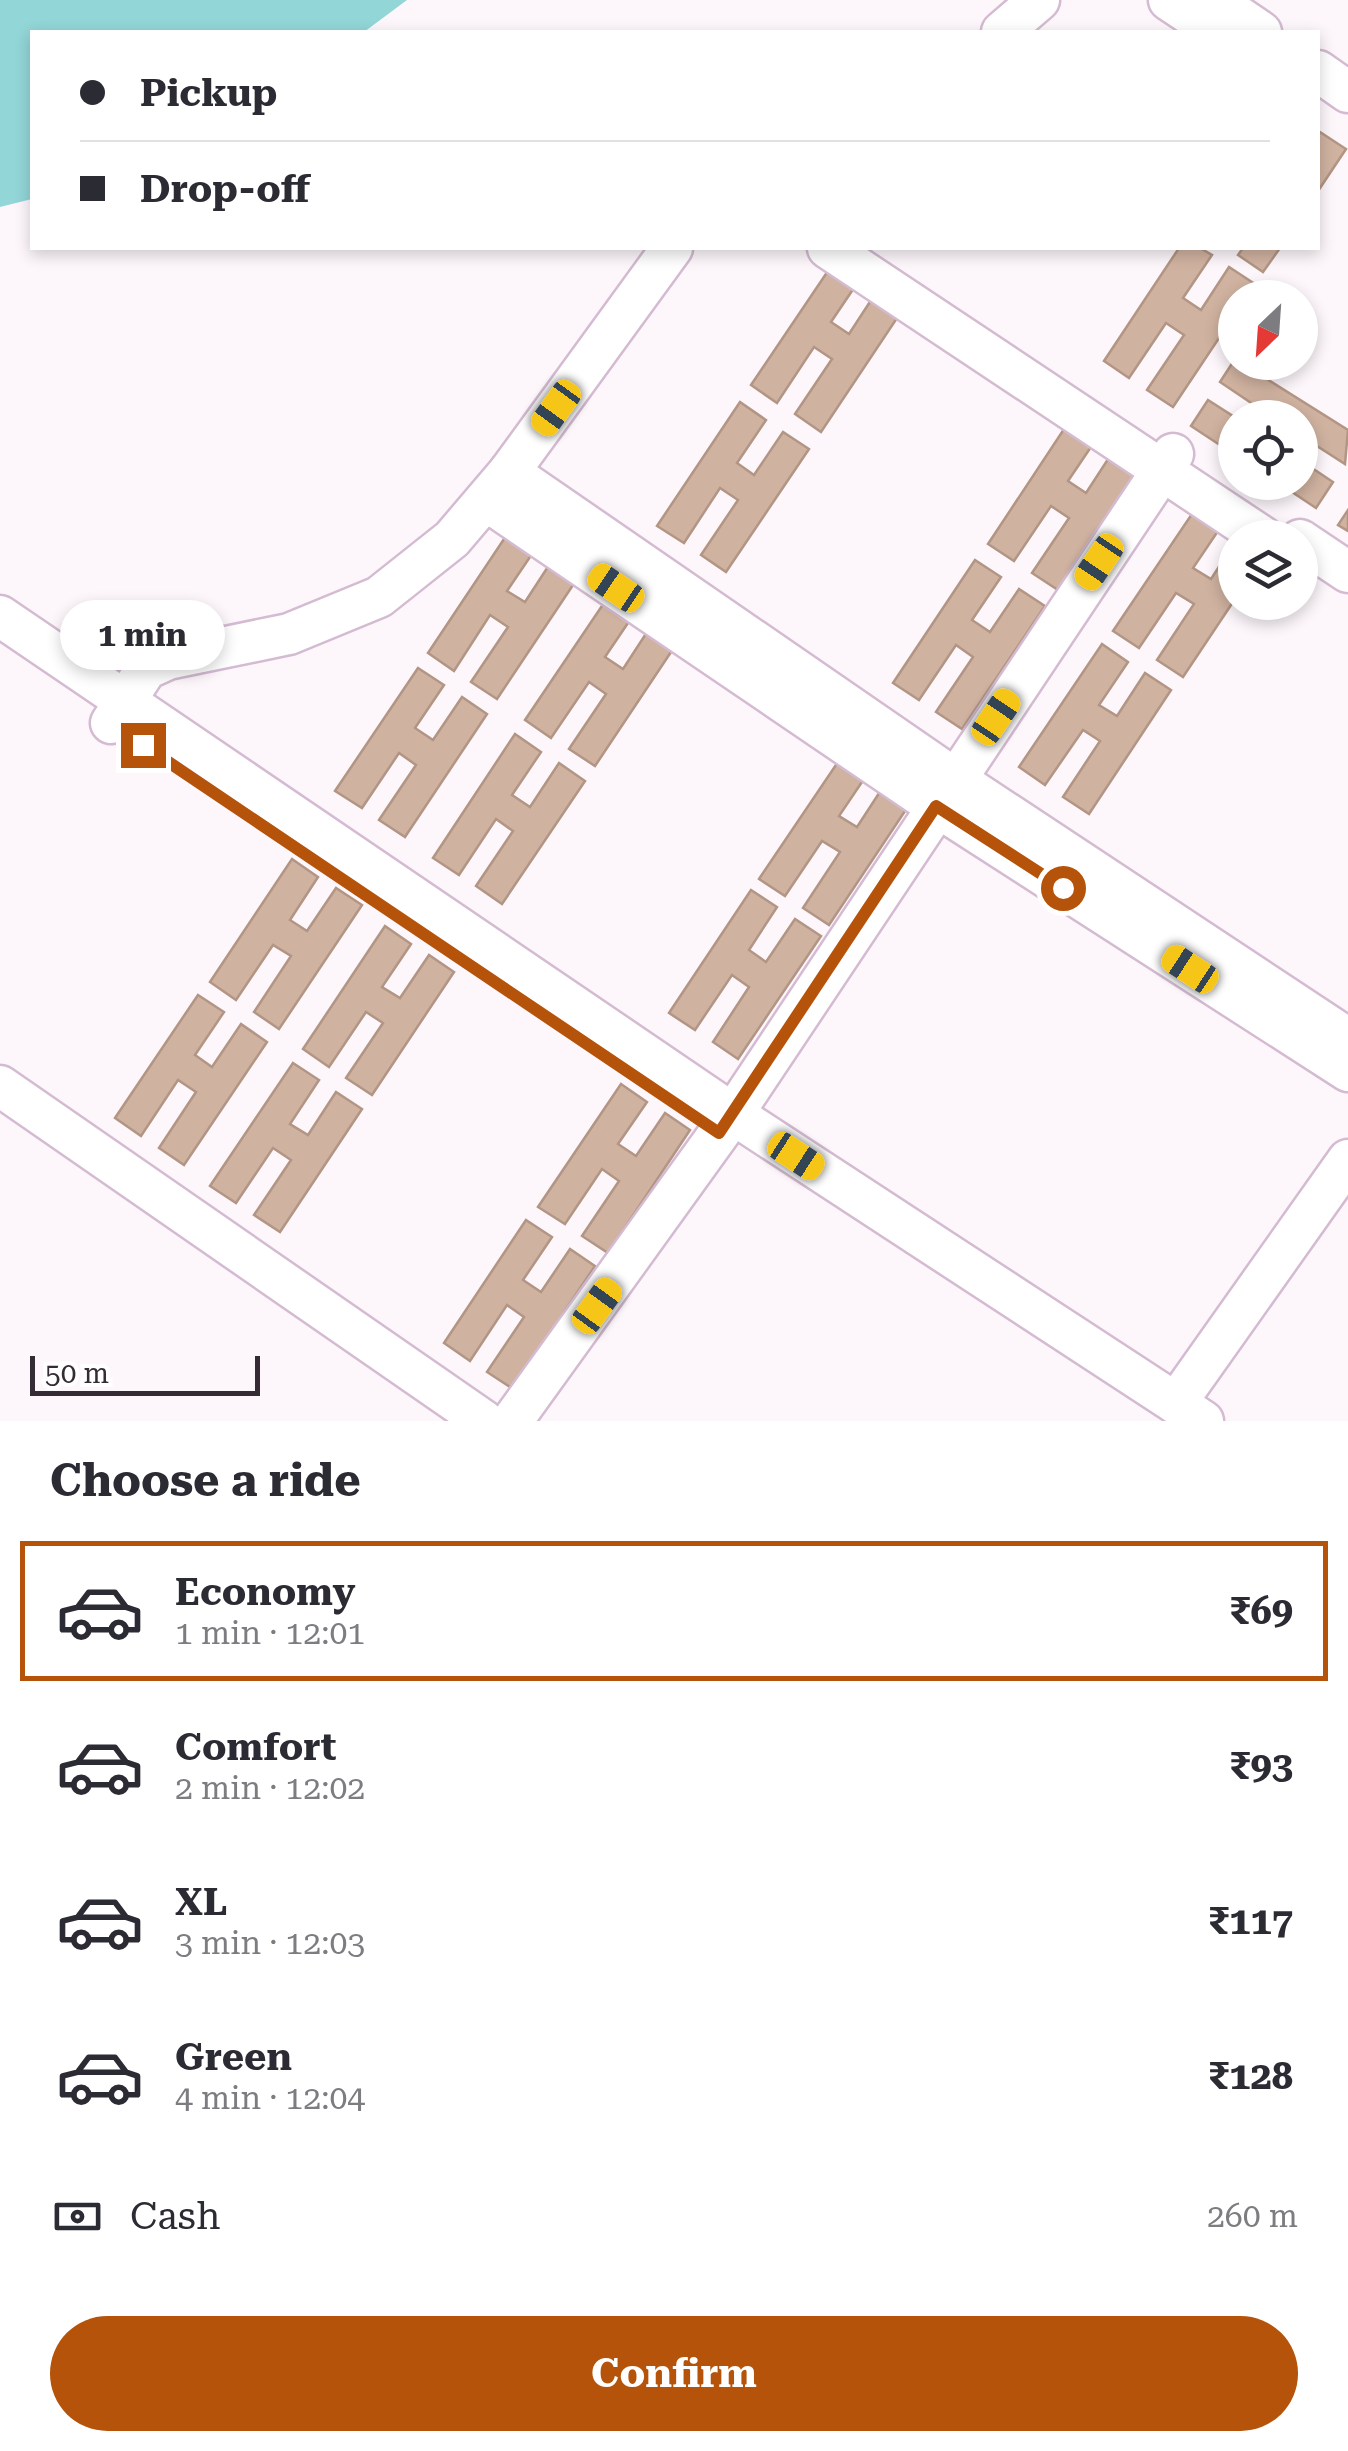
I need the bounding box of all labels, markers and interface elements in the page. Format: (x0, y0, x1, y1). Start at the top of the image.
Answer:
text: Pickup (140, 71, 277, 115)
text: Drop-off (140, 167, 310, 211)
north arrow (1218, 280, 1318, 380)
map controls (1218, 280, 1318, 620)
car (526, 375, 586, 441)
button: locate (1218, 400, 1318, 500)
button: layers (1218, 520, 1318, 620)
car (1070, 529, 1128, 595)
car (583, 559, 649, 617)
callout: 1 min (61, 600, 226, 670)
text: 1 min (98, 616, 187, 654)
car (967, 684, 1025, 750)
route end (121, 723, 166, 768)
route start (1041, 866, 1086, 911)
car (1157, 940, 1223, 998)
car (763, 1127, 829, 1185)
car (567, 1273, 627, 1339)
scale bar (30, 1351, 260, 1396)
text: 50 m (45, 1357, 109, 1390)
text: Choose a ride (50, 1454, 361, 1507)
icon: car (55, 1566, 145, 1656)
text: Economy (175, 1570, 355, 1614)
text: ₹69 (1229, 1589, 1293, 1633)
text: 1 min · 12:01 (175, 1614, 365, 1652)
icon: car (55, 1721, 145, 1811)
text: Comfort (175, 1725, 336, 1769)
text: ₹93 (1229, 1744, 1293, 1788)
text: 2 min · 12:02 (175, 1769, 365, 1807)
icon: car (55, 1876, 145, 1966)
text: XL (175, 1880, 227, 1924)
text: ₹117 (1208, 1899, 1293, 1943)
text: 3 min · 12:03 (175, 1924, 365, 1962)
icon: car (55, 2031, 145, 2121)
text: Green (175, 2035, 292, 2079)
text: ₹128 (1208, 2054, 1293, 2098)
text: 4 min · 12:04 (175, 2079, 365, 2117)
icon: cash (50, 2189, 105, 2244)
text: Cash (130, 2194, 220, 2238)
text: 260 m (1207, 2197, 1298, 2235)
button: Confirm (50, 2316, 1298, 2431)

